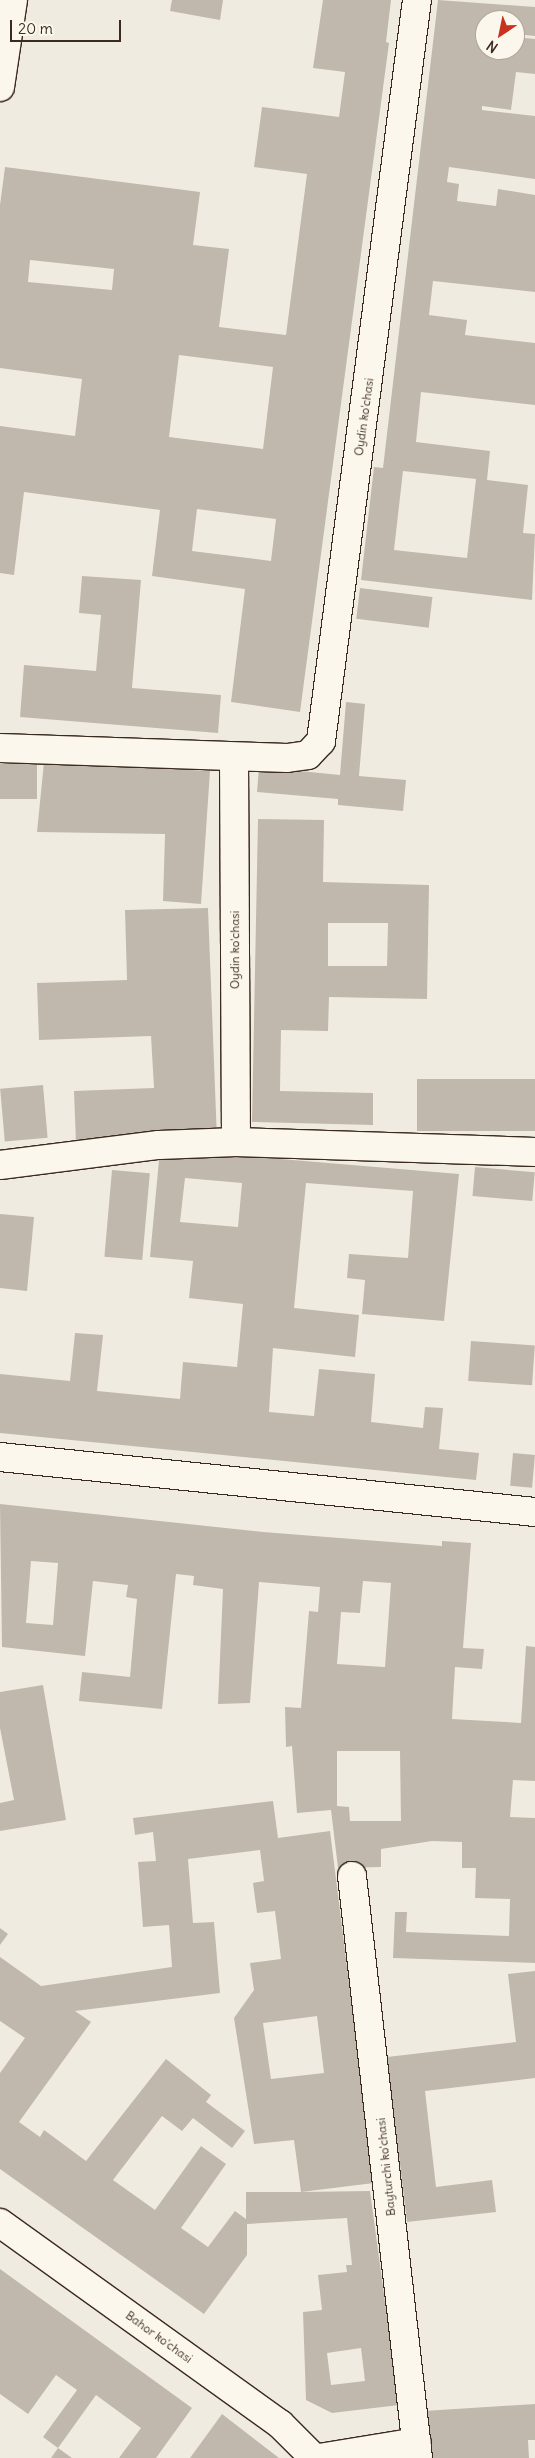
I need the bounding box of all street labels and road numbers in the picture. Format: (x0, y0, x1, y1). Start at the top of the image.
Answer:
street label: Oydin ko'chasi (351, 377, 377, 457)
street label: Oydin ko'chasi (228, 911, 242, 989)
street label: Bayturchi ko'chasi (374, 2117, 398, 2217)
street label: Bahor ko'chasi (123, 2308, 195, 2366)

